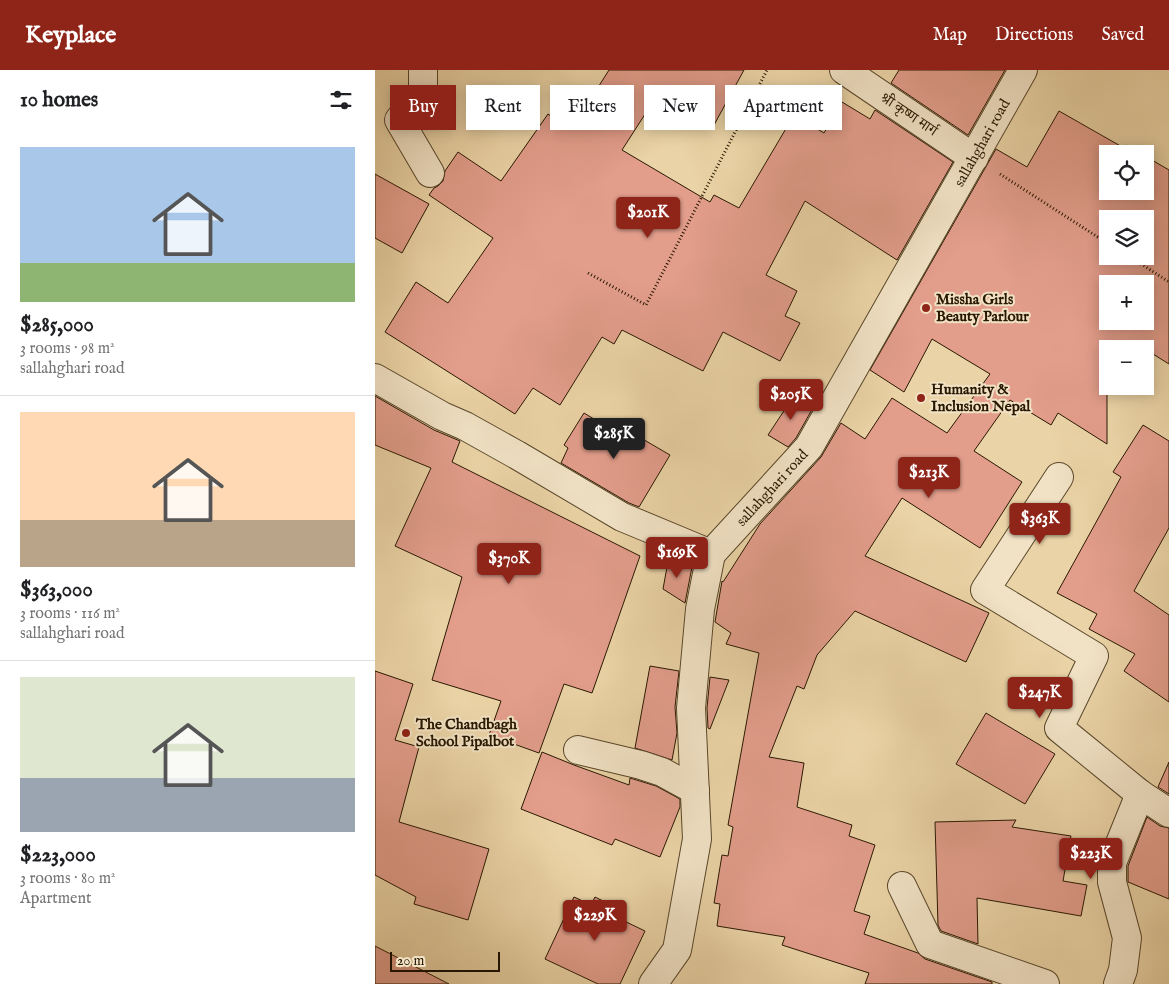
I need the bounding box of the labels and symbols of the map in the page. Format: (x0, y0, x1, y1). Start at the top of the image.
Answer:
street label: श्री कृष्ण मार्ग (876, 88, 942, 141)
street label: sallahghari road (950, 95, 1015, 190)
pin: $201K (613, 196, 683, 239)
place label: Missha Girls Beauty Parlour (936, 290, 1029, 326)
marker: Missha Girls Beauty Parlour (920, 302, 932, 314)
pin: $205K (756, 378, 826, 421)
place label: Humanity & Inclusion Nepal (931, 380, 1031, 416)
marker: Humanity & Inclusion Nepal (915, 392, 927, 404)
pin: $285K (579, 418, 649, 460)
street label: sallahghari road (732, 445, 813, 530)
pin: $213K (894, 456, 964, 499)
pin: $363K (1005, 502, 1075, 545)
pin: $169K (642, 536, 712, 579)
pin: $370K (474, 542, 544, 585)
pin: $247K (1005, 676, 1075, 719)
place label: The Chandbagh School Pipalbot (415, 715, 518, 751)
marker: The Chandbagh School Pipalbot (400, 727, 412, 739)
pin: $223K (1056, 838, 1126, 880)
pin: $229K (560, 900, 630, 942)
scale bar (390, 949, 500, 972)

